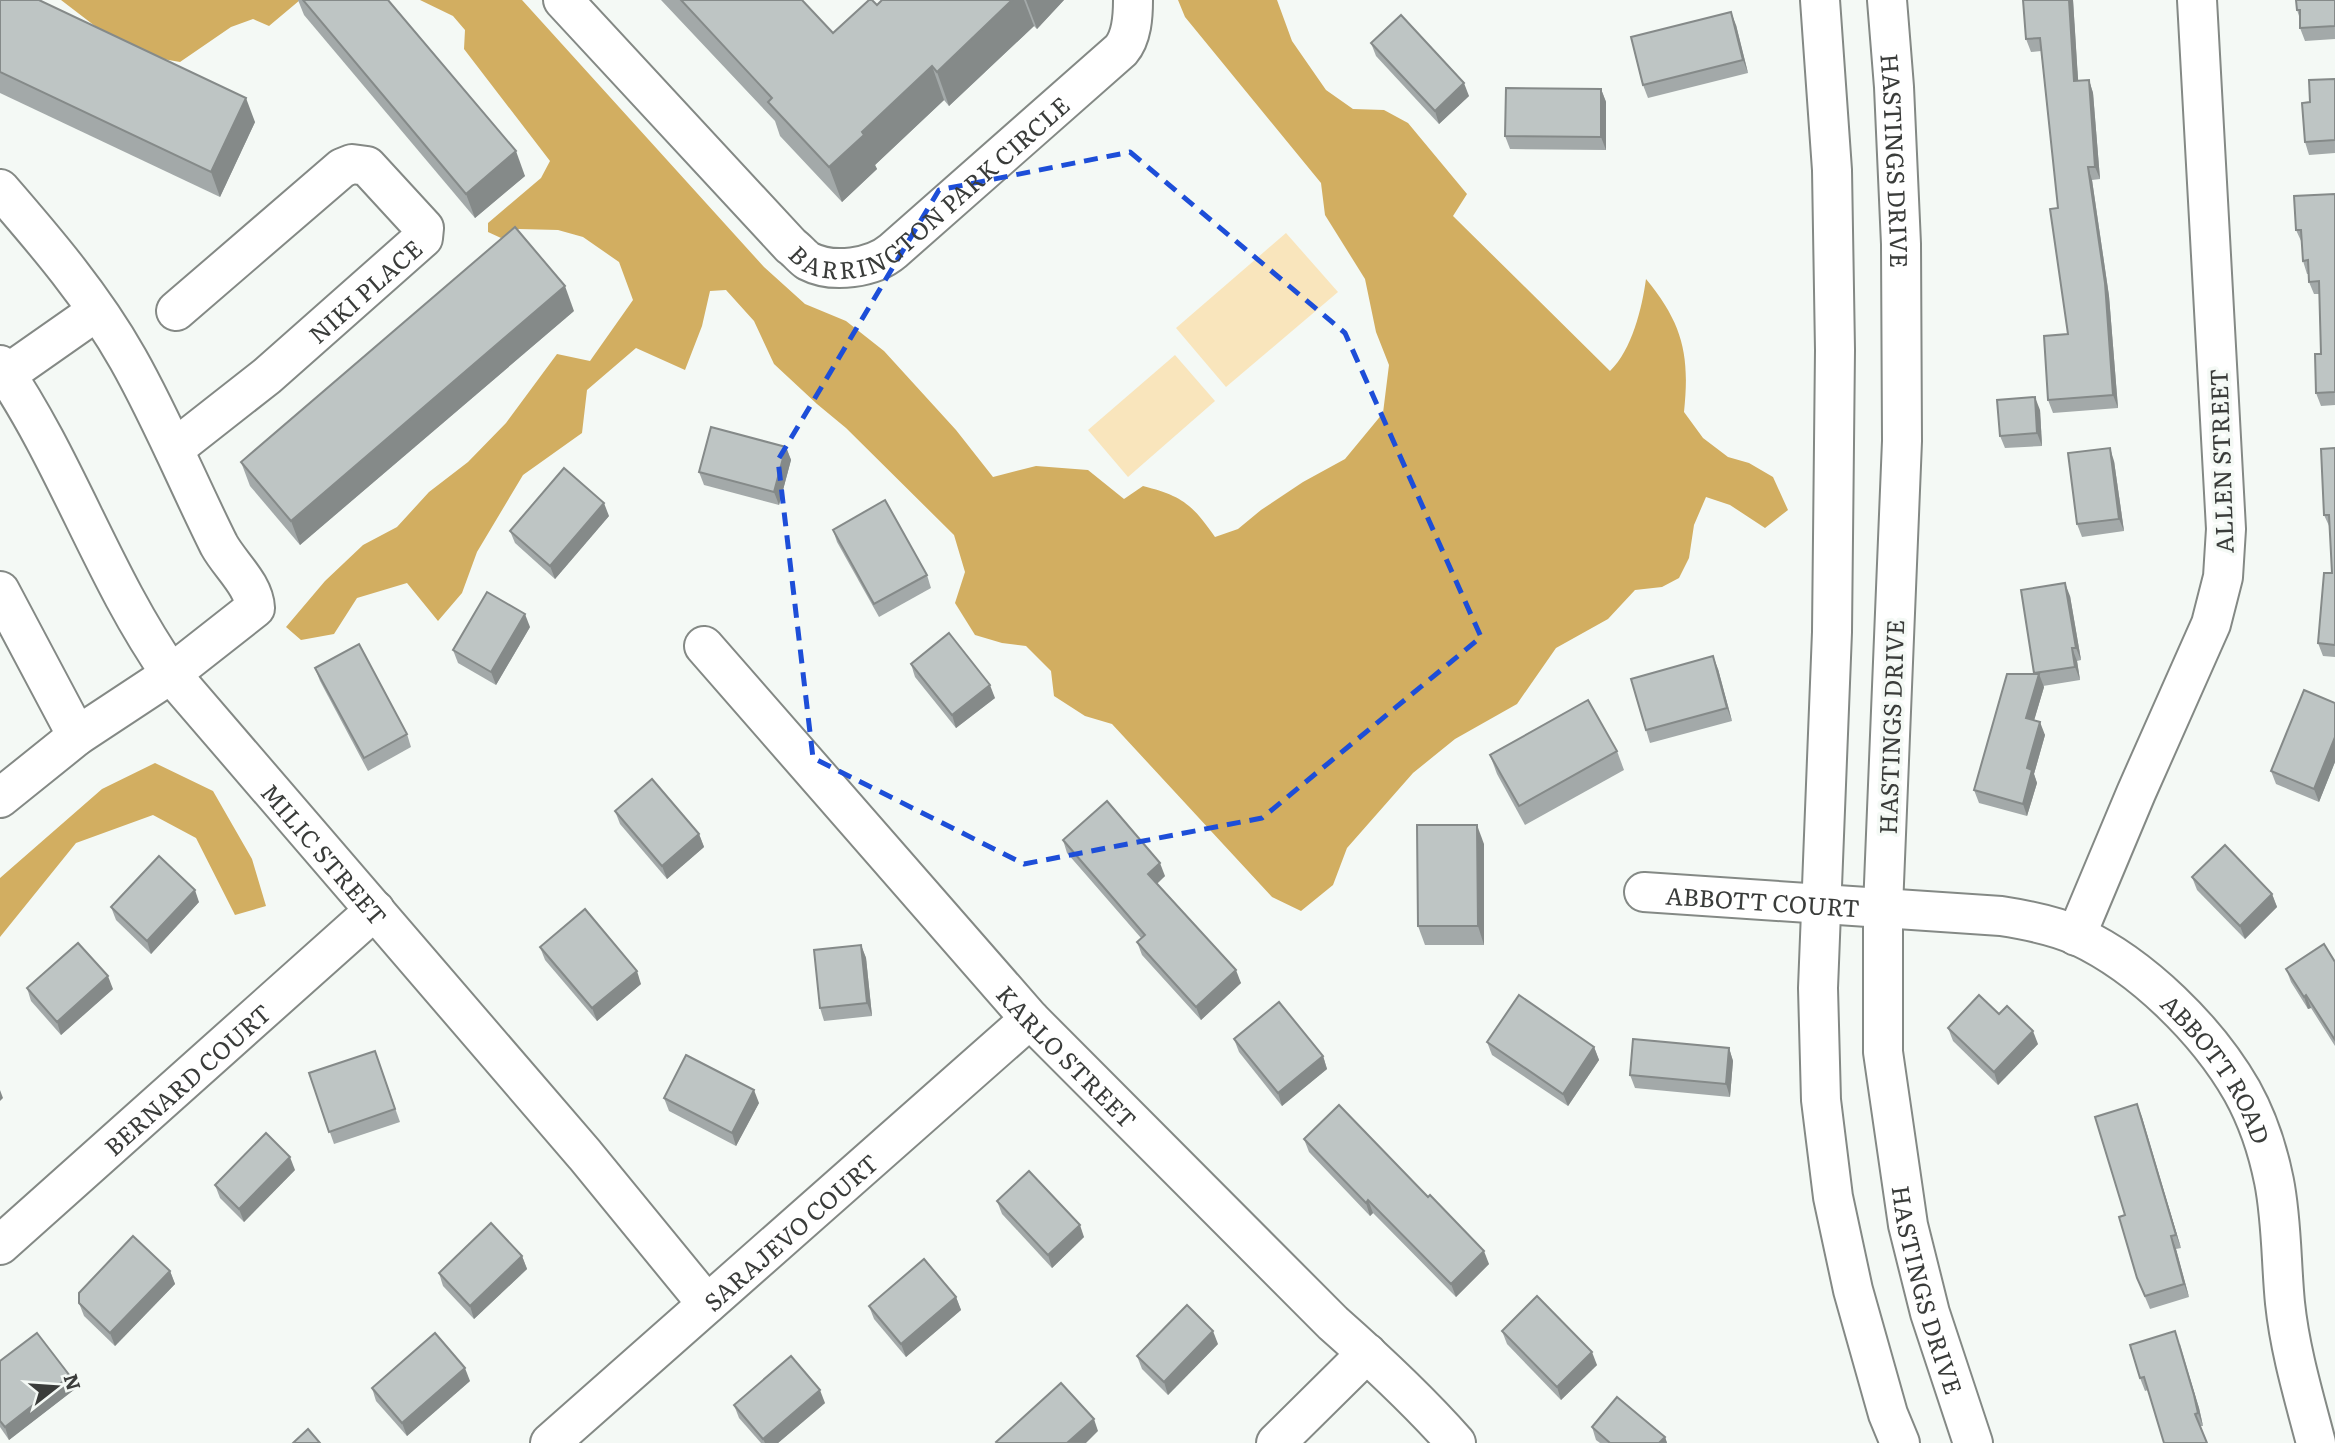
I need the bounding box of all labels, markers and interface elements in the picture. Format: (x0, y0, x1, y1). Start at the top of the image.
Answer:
street label: HASTINGS DRIVE (1874, 52, 1919, 268)
street label: BARRINGTON PARK CIRCLE (782, 87, 1076, 286)
street label: NIKI PLACE (300, 230, 429, 350)
street label: ALLEN STREET (2199, 368, 2241, 554)
street label: HASTINGS DRIVE (1869, 619, 1911, 835)
street label: MILIC STREET (254, 775, 396, 932)
street label: ABBOTT COURT (1664, 876, 1861, 924)
street label: KARLO STREET (990, 976, 1146, 1135)
street label: ABBOTT ROAD (2154, 985, 2281, 1148)
street label: BERNARD COURT (95, 994, 278, 1162)
street label: SARAJEVO COURT (695, 1144, 885, 1318)
street label: HASTINGS DRIVE (1885, 1183, 1973, 1398)
north arrow (21, 1352, 91, 1422)
text: N (57, 1370, 89, 1394)

